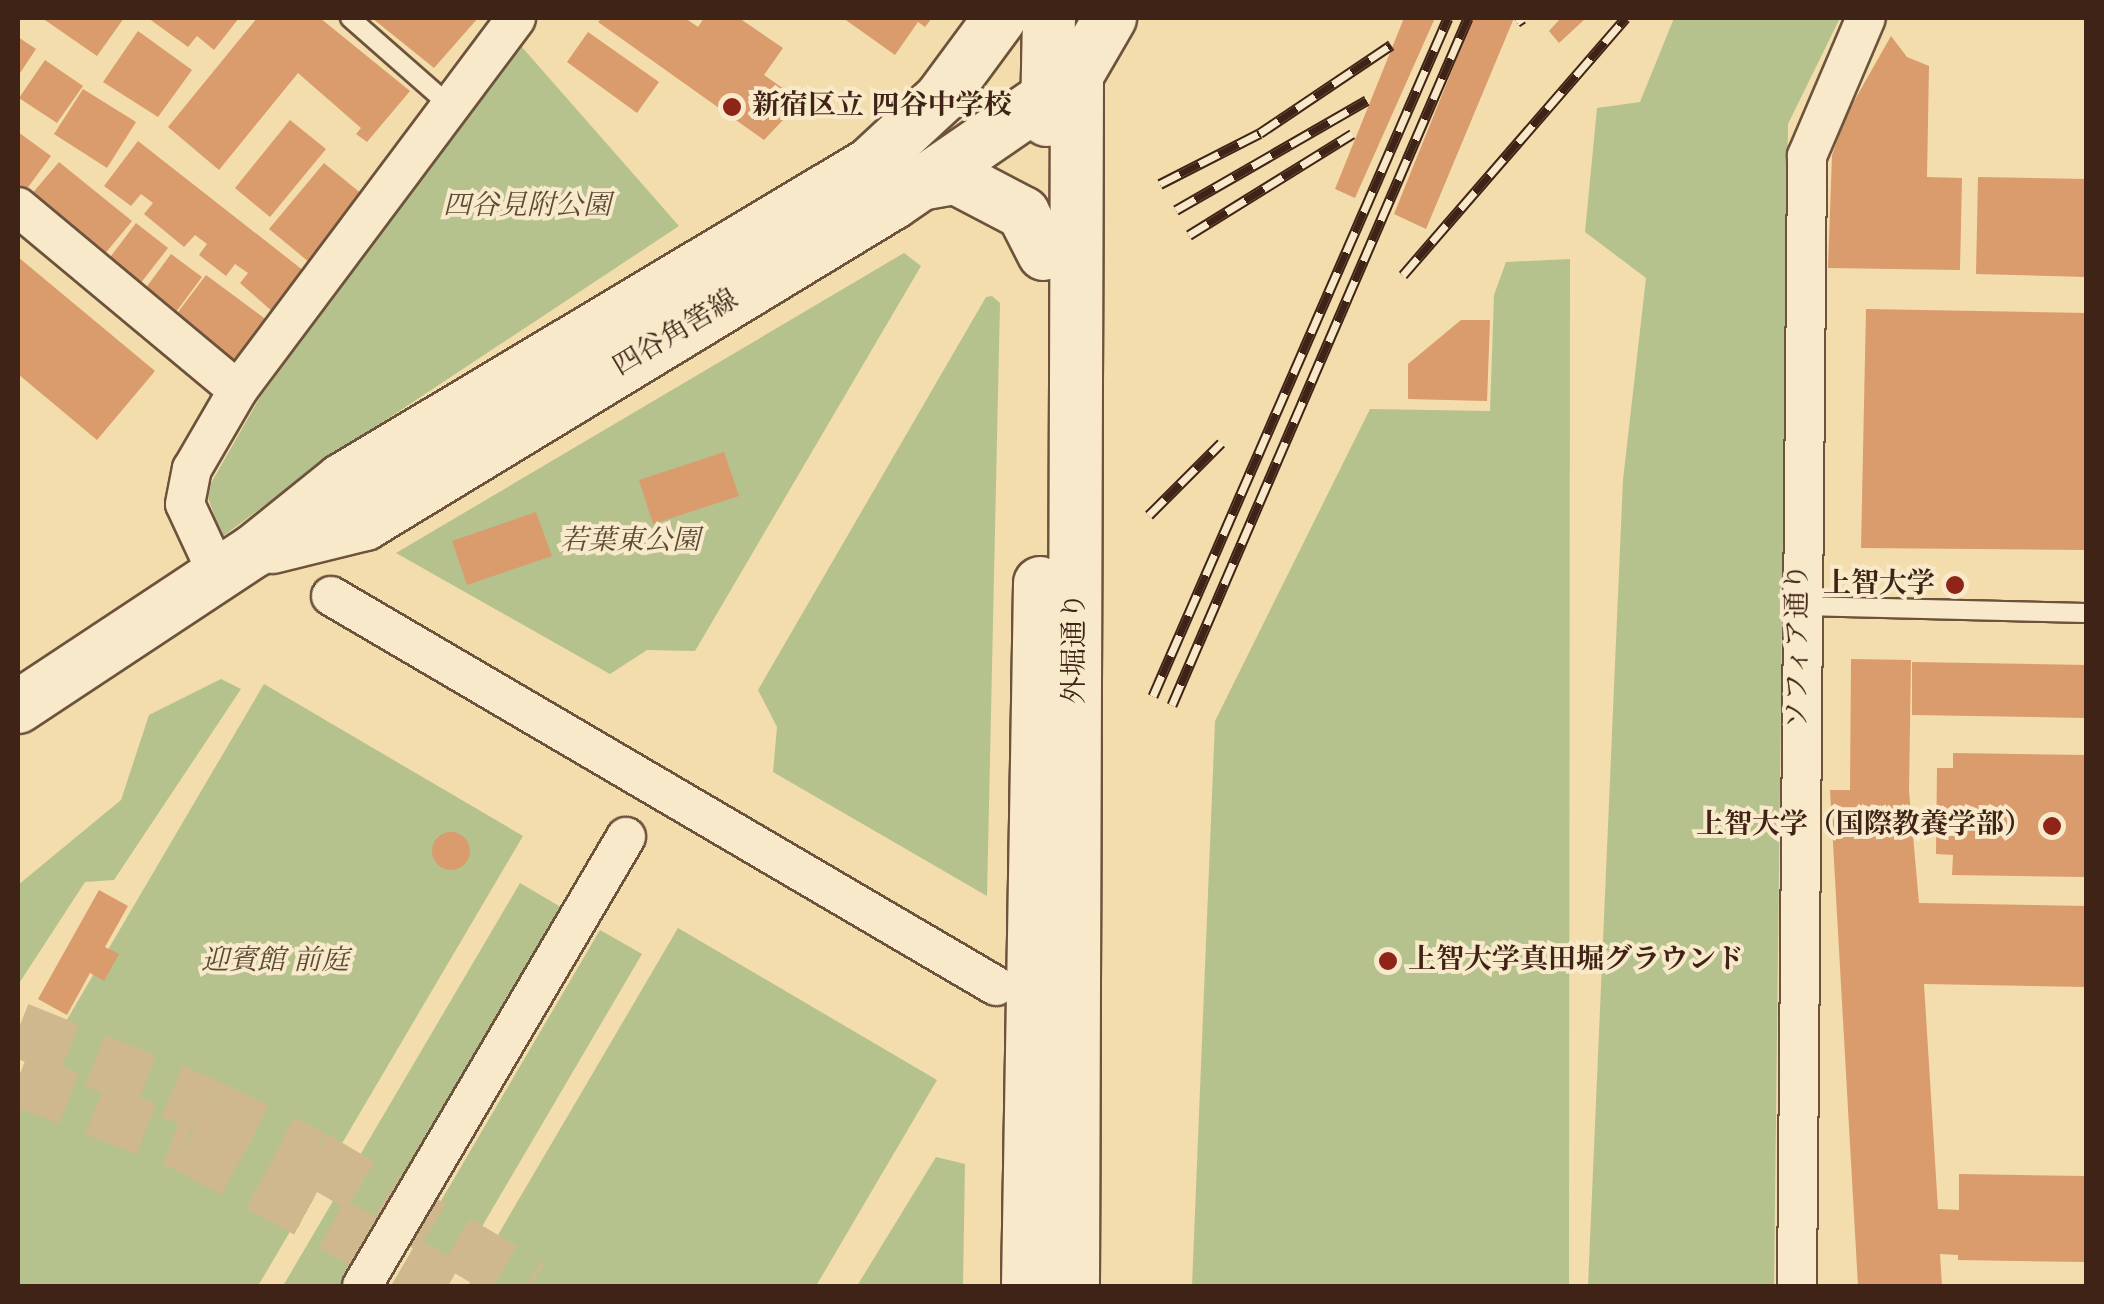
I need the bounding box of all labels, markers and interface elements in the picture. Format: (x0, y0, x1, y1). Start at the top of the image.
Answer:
place label: 新宿区立 四谷中学校 (752, 90, 1012, 124)
marker: 新宿区立 四谷中学校 (721, 96, 743, 118)
park label: 四谷見附公園 (443, 190, 611, 224)
street label: 四谷角筈線 (607, 284, 745, 384)
park label: 若葉東公園 (560, 525, 700, 559)
street label: ソフィア通り (1782, 562, 1816, 730)
place label: 上智大学 (1823, 568, 1935, 602)
marker: 上智大学 (1944, 574, 1966, 596)
street label: 外堀通り (1059, 592, 1093, 704)
place label: 上智大学（国際教養学部） (1696, 809, 2032, 843)
marker: 上智大学（国際教養学部） (2041, 815, 2063, 837)
place label: 上智大学真田堀グラウンド (1408, 944, 1744, 978)
park label: 迎賓館 前庭 (201, 945, 349, 979)
marker: 上智大学真田堀グラウンド (1377, 950, 1399, 972)

